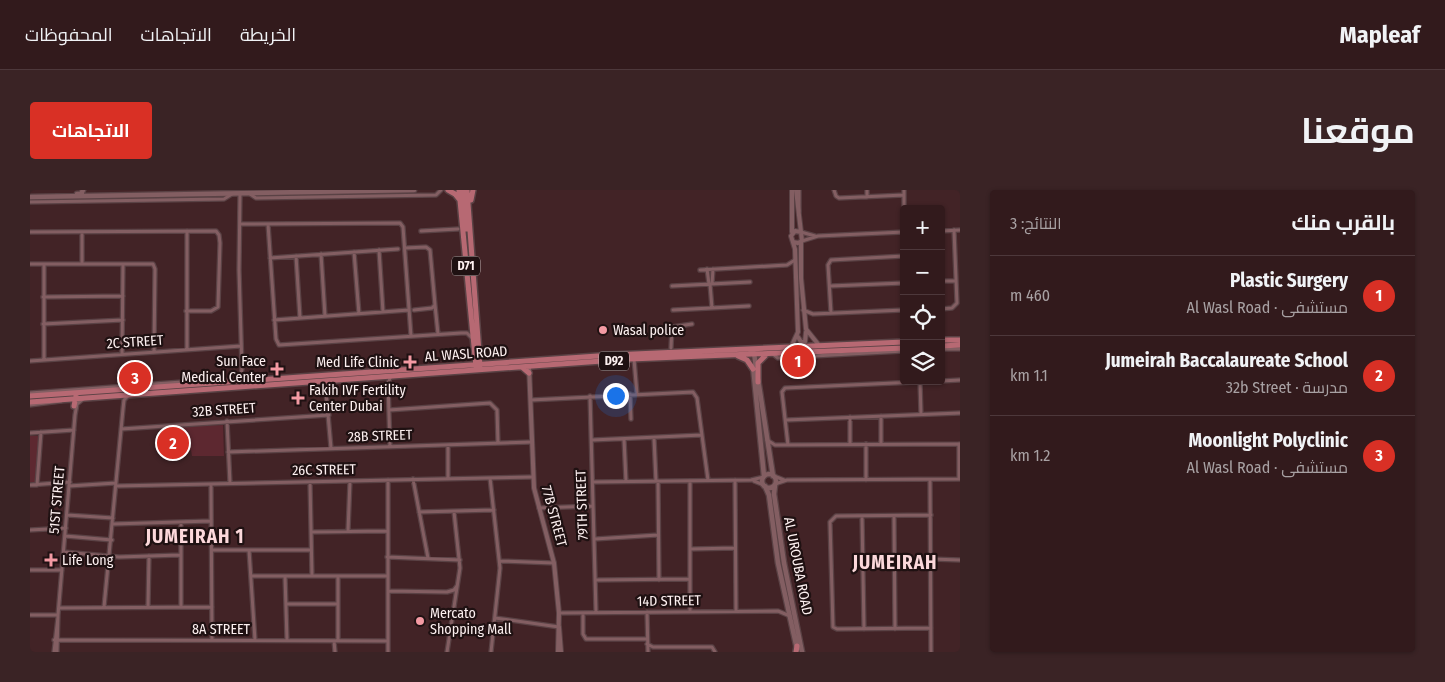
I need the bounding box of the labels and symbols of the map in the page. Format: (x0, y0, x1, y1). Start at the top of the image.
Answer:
road number: D71 (452, 256, 480, 275)
place label: Wasal police (613, 322, 684, 339)
marker: Wasal police (597, 324, 609, 336)
street label: 2C STREET (106, 332, 164, 352)
pin: 1 (782, 342, 814, 380)
street label: AL WASL ROAD (424, 343, 508, 365)
road number: D92 (599, 352, 629, 370)
place label: Sun Face Medical Center (181, 353, 266, 386)
place label: Med Life Clinic (316, 354, 399, 371)
marker: Med Life Clinic (403, 355, 417, 369)
pin: 3 (119, 359, 151, 397)
marker: Sun Face Medical Center (270, 362, 284, 376)
place label: Fakih IVF Fertility Center Dubai (309, 382, 406, 415)
your location (603, 383, 629, 409)
marker: Fakih IVF Fertility Center Dubai (291, 391, 305, 405)
street label: 32B STREET (192, 399, 257, 421)
pin: 2 (157, 424, 189, 462)
street label: 28B STREET (347, 426, 413, 446)
street label: 26C STREET (292, 461, 357, 479)
street label: 51ST STREET (46, 465, 68, 535)
street label: 79TH STREET (572, 469, 592, 541)
street label: 77B STREET (538, 484, 570, 549)
street label: AL UROUBA ROAD (780, 516, 816, 616)
district label: JUMEIRAH 1 (145, 525, 244, 548)
district label: JUMEIRAH (852, 551, 937, 574)
place label: Life Long (62, 552, 114, 569)
marker: Life Long (44, 553, 58, 567)
street label: 14D STREET (637, 592, 702, 610)
place label: Mercato Shopping Mall (430, 605, 512, 638)
marker: Mercato Shopping Mall (414, 615, 426, 627)
street label: 8A STREET (192, 621, 251, 638)

